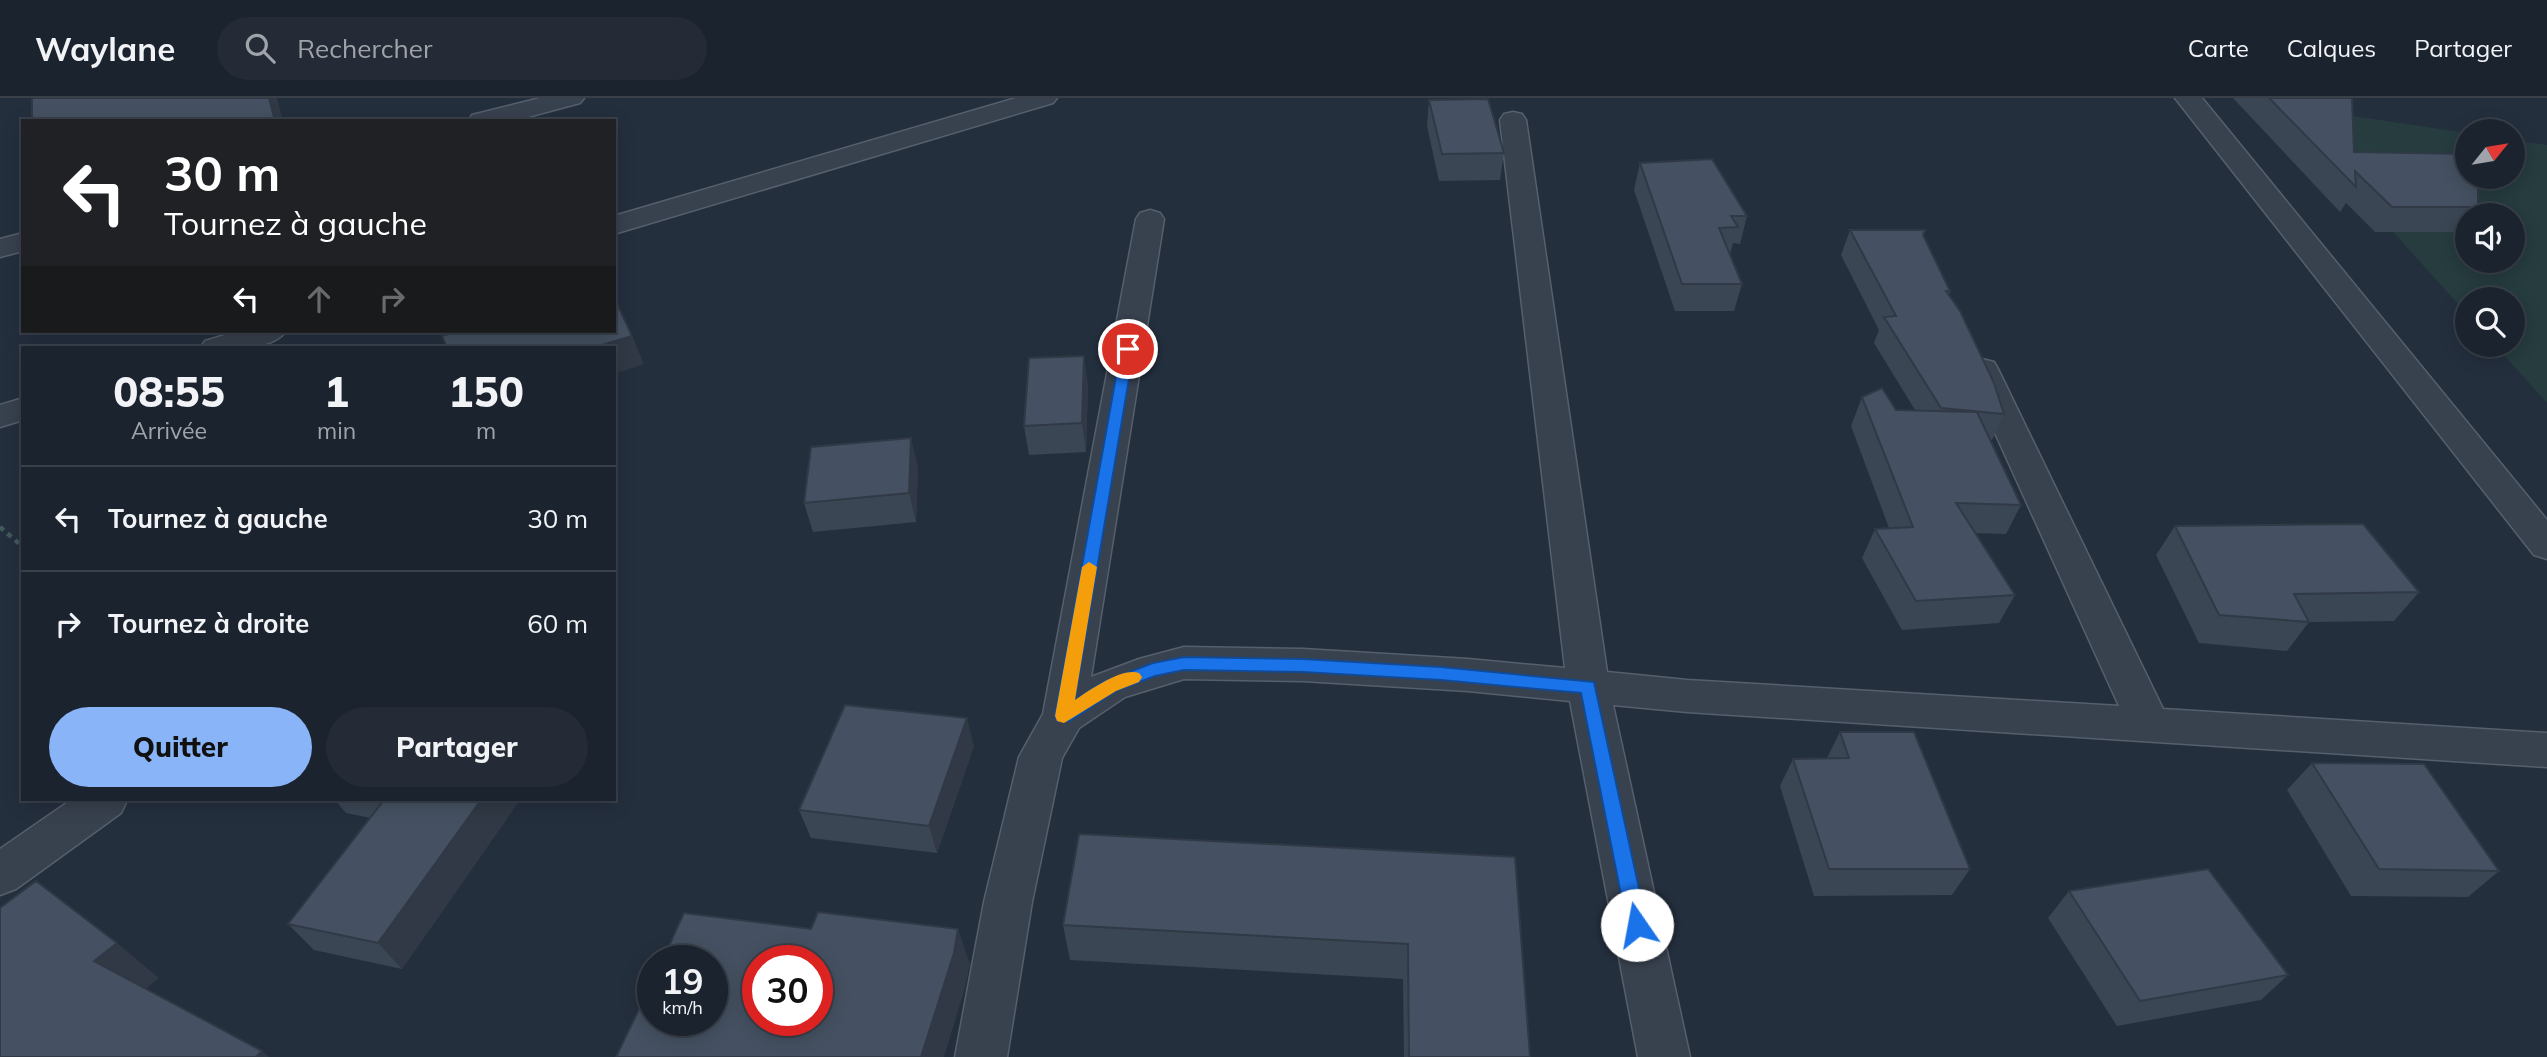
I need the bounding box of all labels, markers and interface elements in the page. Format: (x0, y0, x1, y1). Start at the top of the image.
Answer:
search box (217, 17, 707, 80)
text: Waylane (35, 28, 175, 69)
icon: search (241, 29, 279, 67)
text: Rechercher (297, 32, 432, 65)
text: Carte (2188, 33, 2249, 63)
text: Calques (2287, 33, 2376, 63)
text: Partager (2414, 33, 2512, 63)
north arrow (2455, 119, 2525, 189)
map controls (2455, 119, 2525, 357)
text: 30 m (164, 142, 280, 203)
icon: left (49, 147, 140, 238)
text: Tournez à gauche (164, 203, 427, 243)
button: sound (2455, 203, 2525, 273)
icon: left (227, 280, 265, 318)
icon: ahead (300, 280, 338, 318)
icon: right (373, 280, 411, 318)
button: search (2455, 287, 2525, 357)
pin (1098, 319, 1158, 379)
icon: arrive (1109, 330, 1147, 368)
text: 08:55 (113, 365, 225, 418)
text: 1 (324, 365, 349, 418)
text: 150 (448, 365, 524, 418)
text: Arrivée (131, 416, 207, 445)
text: min (317, 416, 356, 445)
text: m (476, 416, 496, 445)
icon: left (49, 500, 87, 538)
text: Tournez à gauche (108, 502, 328, 535)
text: 30 m (527, 502, 588, 535)
icon: right (49, 605, 87, 643)
text: Tournez à droite (108, 607, 309, 640)
text: 60 m (527, 607, 588, 640)
button: Quitter (49, 707, 312, 787)
button: Partager (326, 707, 588, 787)
position arrow (1600, 888, 1674, 962)
speed limit sign: 30 (742, 945, 833, 1036)
text: 19 (661, 959, 704, 1003)
text: km/h (662, 996, 703, 1019)

